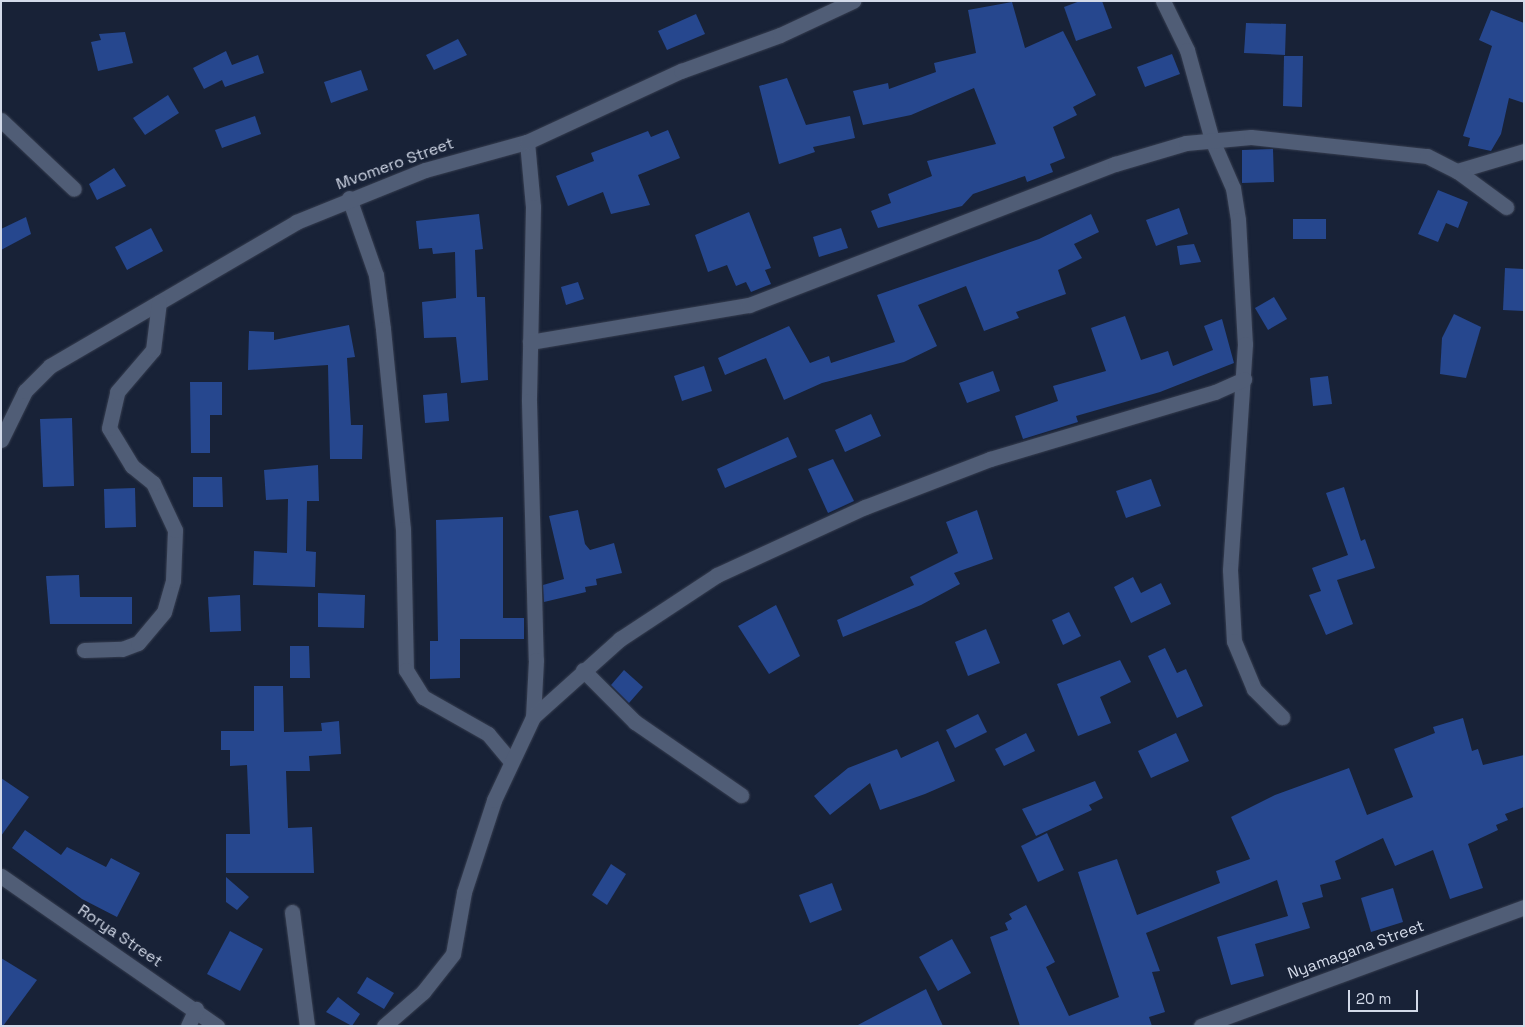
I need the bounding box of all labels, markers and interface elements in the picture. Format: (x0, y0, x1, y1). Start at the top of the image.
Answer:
street label: Mvomero Street (334, 134, 456, 194)
street label: Rorya Street (74, 901, 166, 971)
street label: Nyamagana Street (1285, 916, 1427, 984)
scale bar (1350, 980, 1420, 1012)
text: 20 m (1356, 989, 1391, 1008)

